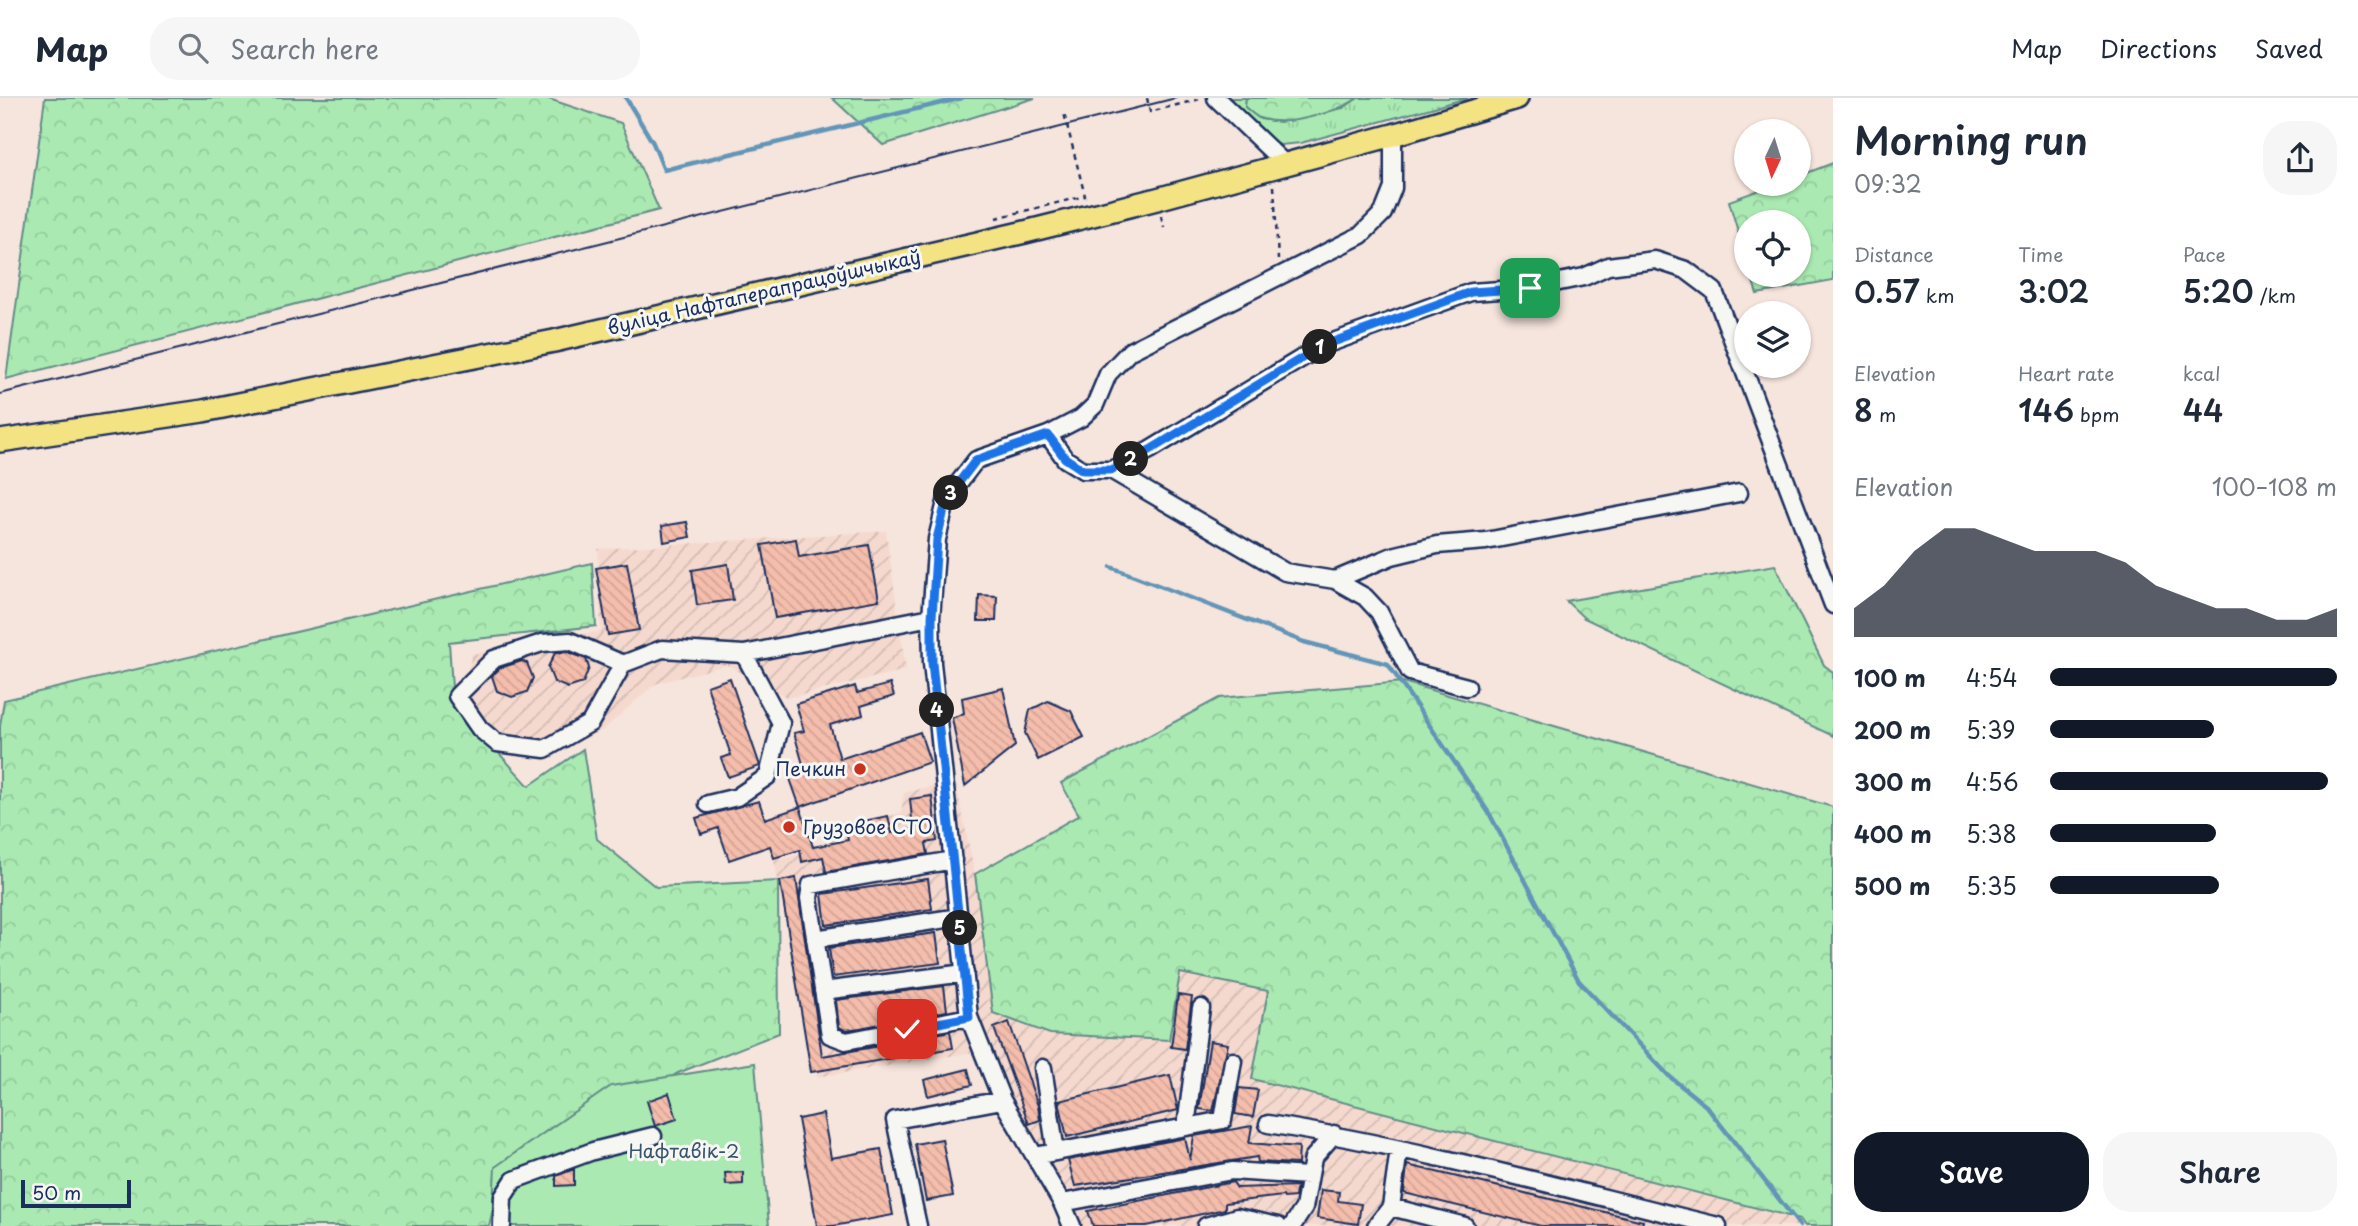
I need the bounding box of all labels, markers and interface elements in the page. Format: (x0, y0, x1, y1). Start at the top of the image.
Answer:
search box (150, 17, 640, 80)
text: Map (35, 23, 108, 73)
icon: search (174, 29, 212, 67)
text: Search here (230, 29, 379, 68)
text: Map (2011, 30, 2062, 66)
text: Directions (2100, 30, 2217, 66)
text: Saved (2255, 30, 2323, 66)
text: Morning run (1854, 111, 2088, 168)
north arrow (1734, 119, 1811, 196)
map controls (1734, 119, 1811, 378)
button: share (2263, 121, 2337, 195)
text: 09:32 (1854, 166, 1922, 201)
button: locate (1734, 210, 1811, 287)
text: Distance (1854, 240, 1934, 268)
text: Time (2018, 240, 2063, 268)
text: Pace (2183, 240, 2226, 268)
street label: вуліца Нафтаперапрацоўшчыкаў (604, 241, 923, 341)
pin (1500, 258, 1560, 318)
text: 0.57 (1854, 268, 1920, 313)
text: 3:02 (2018, 268, 2089, 313)
text: 5:20 (2183, 268, 2254, 313)
icon: arrive (1511, 269, 1549, 307)
text: km (1920, 281, 1954, 309)
text: /km (2254, 281, 2296, 309)
button: layers (1734, 301, 1811, 378)
pin: 1 (1302, 330, 1338, 364)
text: 1 (1315, 332, 1324, 360)
text: Elevation (1854, 359, 1936, 387)
text: Heart rate (2018, 359, 2114, 387)
text: kcal (2183, 359, 2221, 387)
text: 8 (1854, 387, 1873, 432)
text: 146 (2018, 387, 2074, 432)
text: 44 (2183, 387, 2223, 432)
text: m (1873, 400, 1896, 428)
text: bpm (2074, 400, 2120, 428)
pin: 2 (1114, 442, 1148, 476)
text: 2 (1124, 444, 1137, 472)
text: Elevation (1854, 469, 1953, 504)
text: 100–108 m (2212, 469, 2337, 504)
pin: 3 (934, 476, 968, 510)
text: 3 (944, 478, 957, 506)
text: 100 m (1854, 660, 1926, 695)
text: 4:54 (1966, 660, 2018, 695)
pin: 4 (920, 692, 954, 728)
text: 4 (930, 695, 943, 723)
text: 200 m (1854, 712, 1931, 747)
text: 5:39 (1966, 712, 2016, 747)
place label: Печкин (776, 754, 846, 782)
marker: Печкин (852, 761, 868, 777)
text: 300 m (1854, 764, 1932, 799)
text: 4:56 (1966, 764, 2019, 799)
place label: Грузовое СТО (803, 812, 933, 840)
text: 400 m (1854, 816, 1932, 851)
text: 5:38 (1966, 816, 2017, 851)
marker: Грузовое СТО (781, 819, 797, 835)
text: 500 m (1854, 868, 1931, 903)
text: 5:35 (1966, 868, 2017, 903)
pin: 5 (942, 910, 978, 946)
text: 5 (953, 913, 966, 941)
pin (877, 999, 937, 1059)
icon: check (888, 1010, 926, 1048)
button: Save (1854, 1132, 2089, 1212)
button: Share (2103, 1132, 2337, 1212)
park label: Нафтавік-2 (628, 1136, 740, 1164)
scale bar (21, 1177, 131, 1209)
text: 50 m (32, 1178, 81, 1206)

